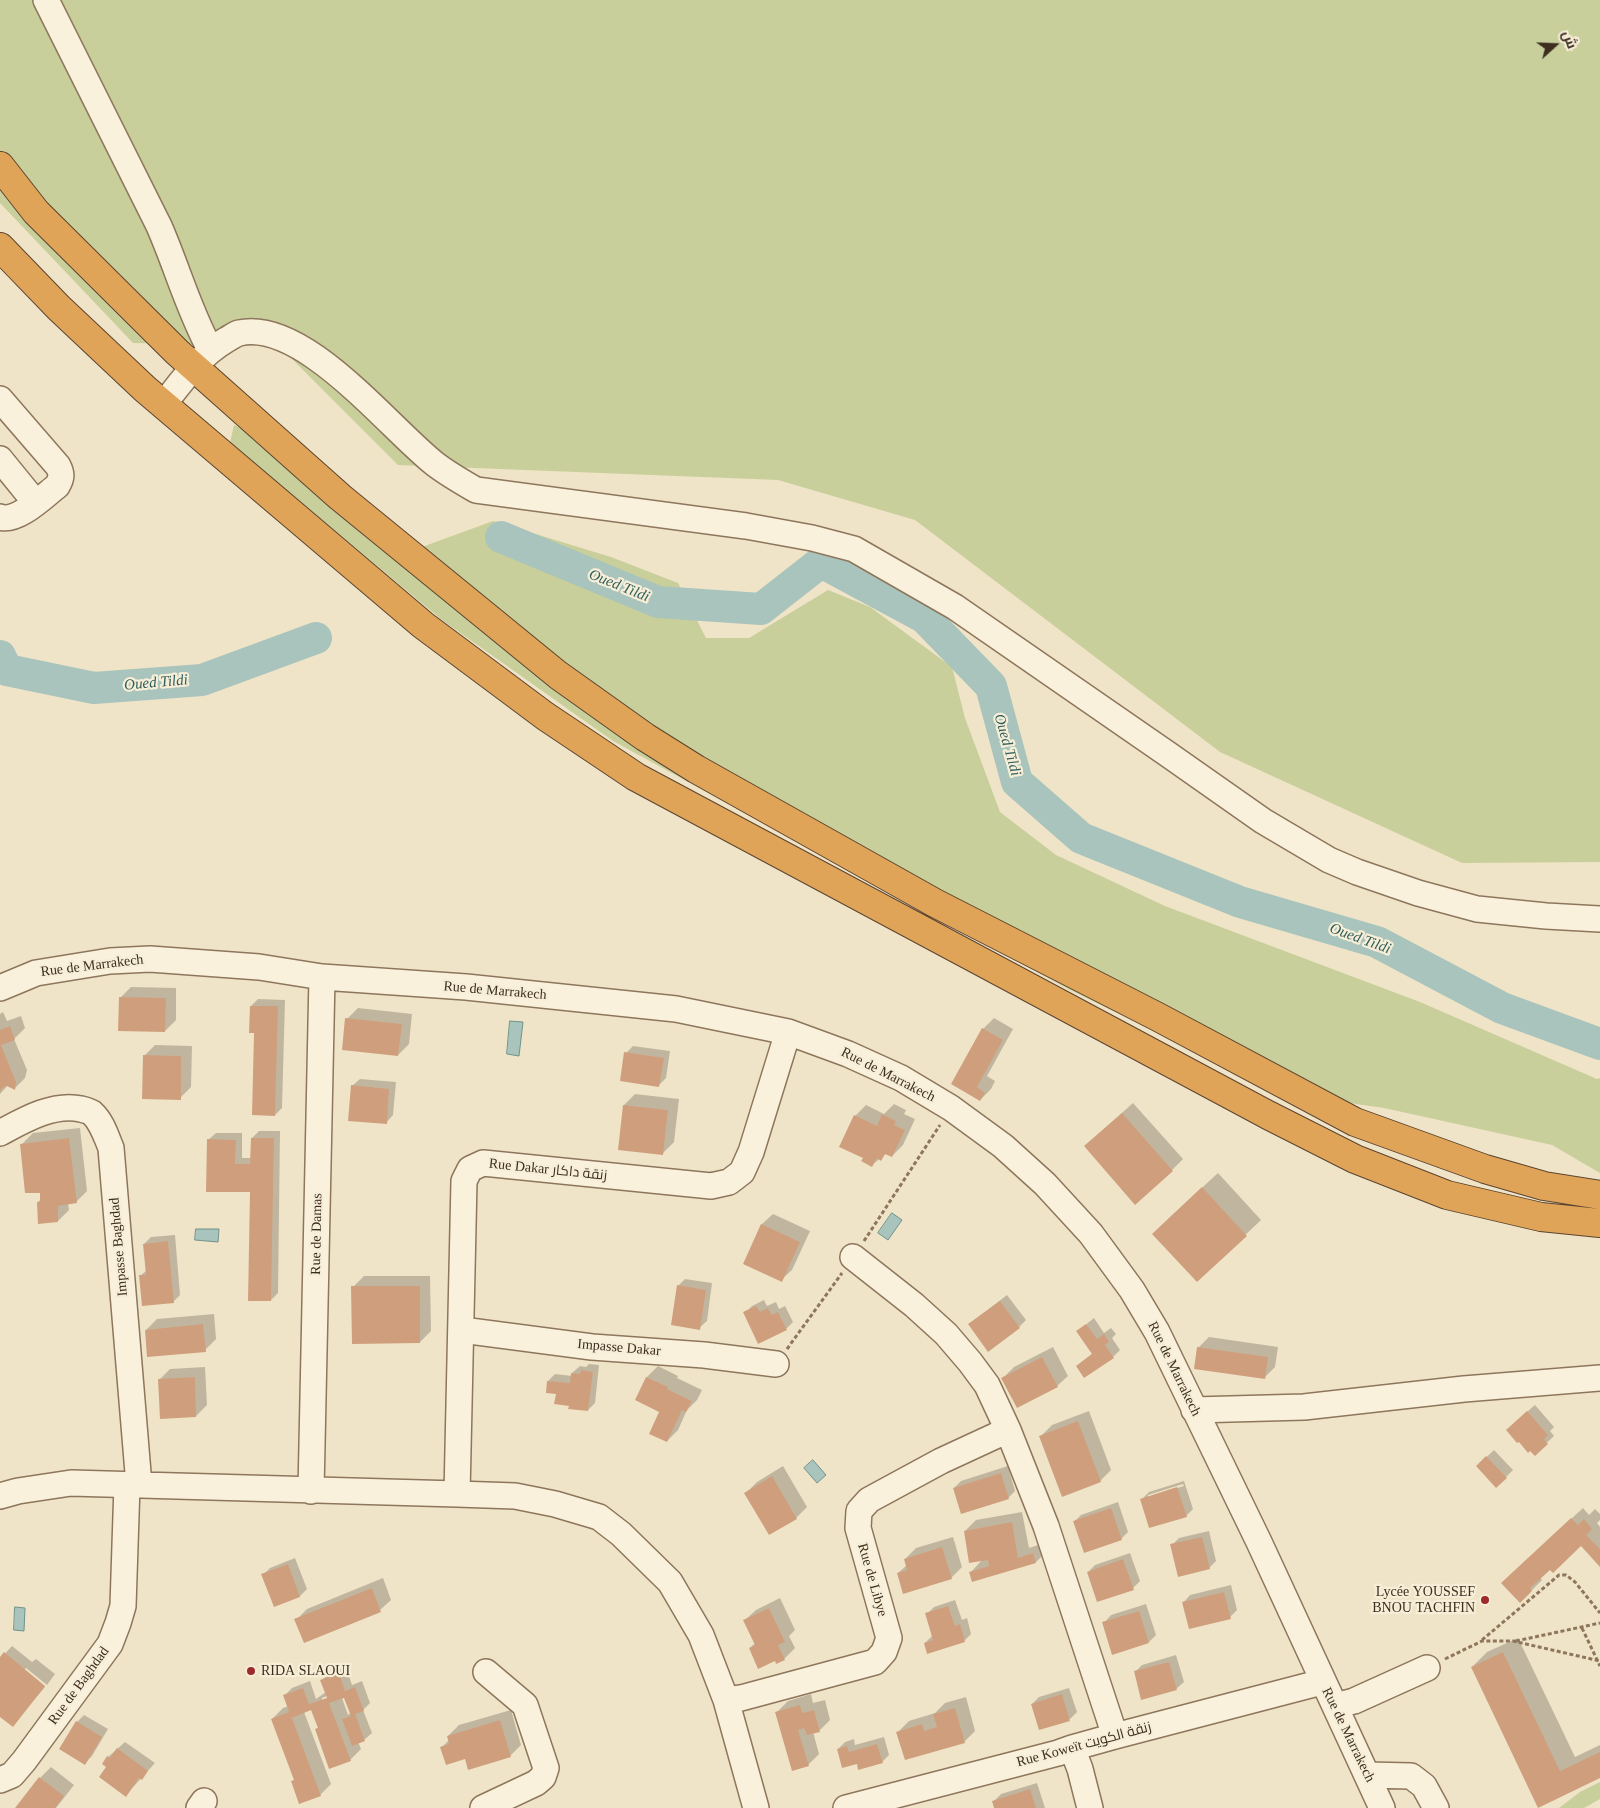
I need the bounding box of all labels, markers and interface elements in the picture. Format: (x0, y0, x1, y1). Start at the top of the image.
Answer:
north arrow (1530, 20, 1580, 70)
text: ش (1559, 29, 1580, 51)
water label: Oued Tildi (586, 566, 652, 606)
water label: Oued Tildi (123, 671, 189, 695)
water label: Oued Tildi (990, 712, 1024, 778)
water label: Oued Tildi (1327, 920, 1393, 958)
street label: Rue de Marrakech (40, 951, 144, 981)
street label: Rue de Marrakech (443, 978, 547, 1004)
street label: Rue de Marrakech (838, 1044, 938, 1106)
street label: Rue Dakar زنقة داكار (488, 1155, 608, 1185)
street label: Rue de Damas (308, 1193, 326, 1275)
street label: Impasse Baghdad (106, 1197, 132, 1297)
street label: Rue de Marrakech (1144, 1319, 1204, 1419)
street label: Impasse Dakar (577, 1336, 661, 1360)
street label: Rue de Libye (854, 1541, 890, 1619)
place label: Lycée YOUSSEF BNOU TACHFIN (1372, 1584, 1475, 1616)
marker: Lycée YOUSSEF BNOU TACHFIN (1479, 1594, 1491, 1606)
street label: Rue de Baghdad (45, 1644, 113, 1728)
place label: RIDA SLAOUI (261, 1663, 350, 1679)
marker: RIDA SLAOUI (245, 1665, 257, 1677)
street label: Rue de Marrakech (1318, 1685, 1378, 1785)
street label: Rue Koweït زنقة الكويت (1015, 1719, 1153, 1771)

